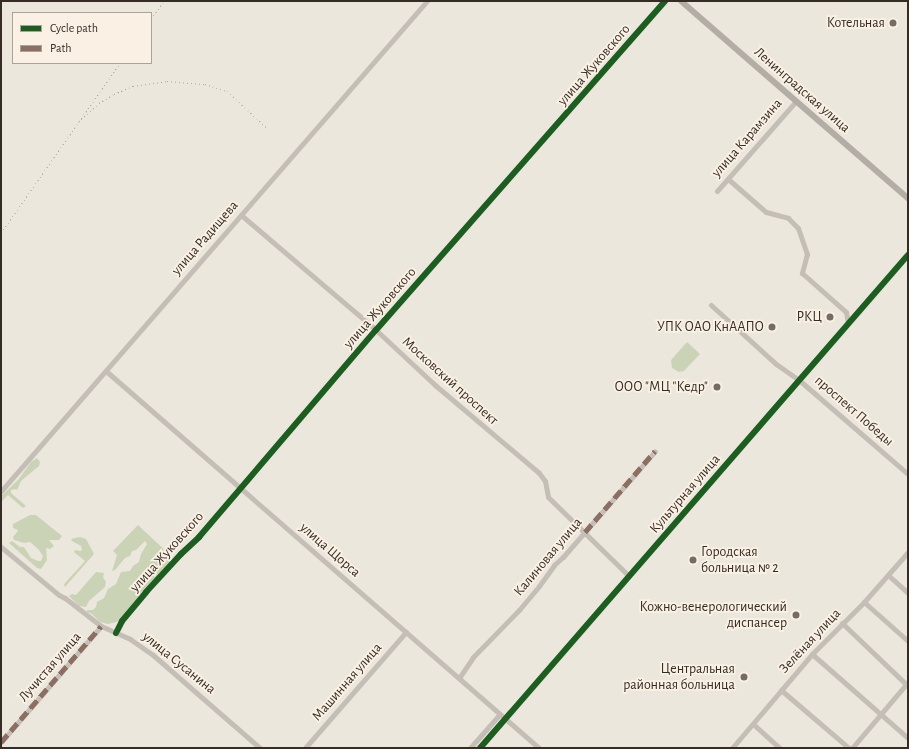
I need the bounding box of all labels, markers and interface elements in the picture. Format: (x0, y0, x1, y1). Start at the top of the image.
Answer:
legend (12, 12, 152, 64)
place label: Котельная (827, 15, 885, 31)
marker: Котельная (888, 18, 898, 28)
street label: улица Жуковского (554, 21, 634, 109)
text: Cycle path (50, 22, 98, 34)
text: Path (50, 42, 72, 54)
street label: Ленинградская улица (750, 44, 854, 136)
street label: улица Карамзина (708, 95, 786, 181)
street label: улица Радищева (168, 197, 242, 279)
street label: улица Жуковского (340, 264, 420, 352)
place label: РКЦ (797, 309, 822, 325)
marker: РКЦ (825, 312, 835, 322)
place label: УПК ОАО КнААПО (657, 319, 764, 335)
marker: УПК ОАО КнААПО (767, 322, 777, 332)
street label: Московский проспект (398, 333, 502, 429)
street label: проспект Победы (811, 372, 897, 450)
place label: ООО "МЦ "Кедр" (614, 379, 708, 395)
marker: ООО "МЦ "Кедр" (711, 381, 723, 393)
street label: Культурная улица (646, 451, 724, 537)
street label: улица Жуковского (127, 509, 207, 595)
street label: Калиновая улица (510, 514, 586, 600)
street label: улица Щорса (296, 519, 364, 581)
place label: Городская больница № 2 (701, 544, 779, 576)
marker: Городская больница № 2 (688, 555, 698, 565)
place label: Кожно-венерологический диспансер (639, 599, 787, 632)
street label: Зелёная улица (776, 605, 844, 677)
marker: Кожно-венерологический диспансер (790, 609, 802, 621)
street label: улица Сусанина (139, 628, 219, 698)
street label: Лучистая улица (15, 629, 85, 705)
street label: Машинная улица (309, 640, 385, 724)
place label: Центральная районная больница (623, 661, 735, 694)
marker: Центральная районная больница (738, 671, 750, 683)

